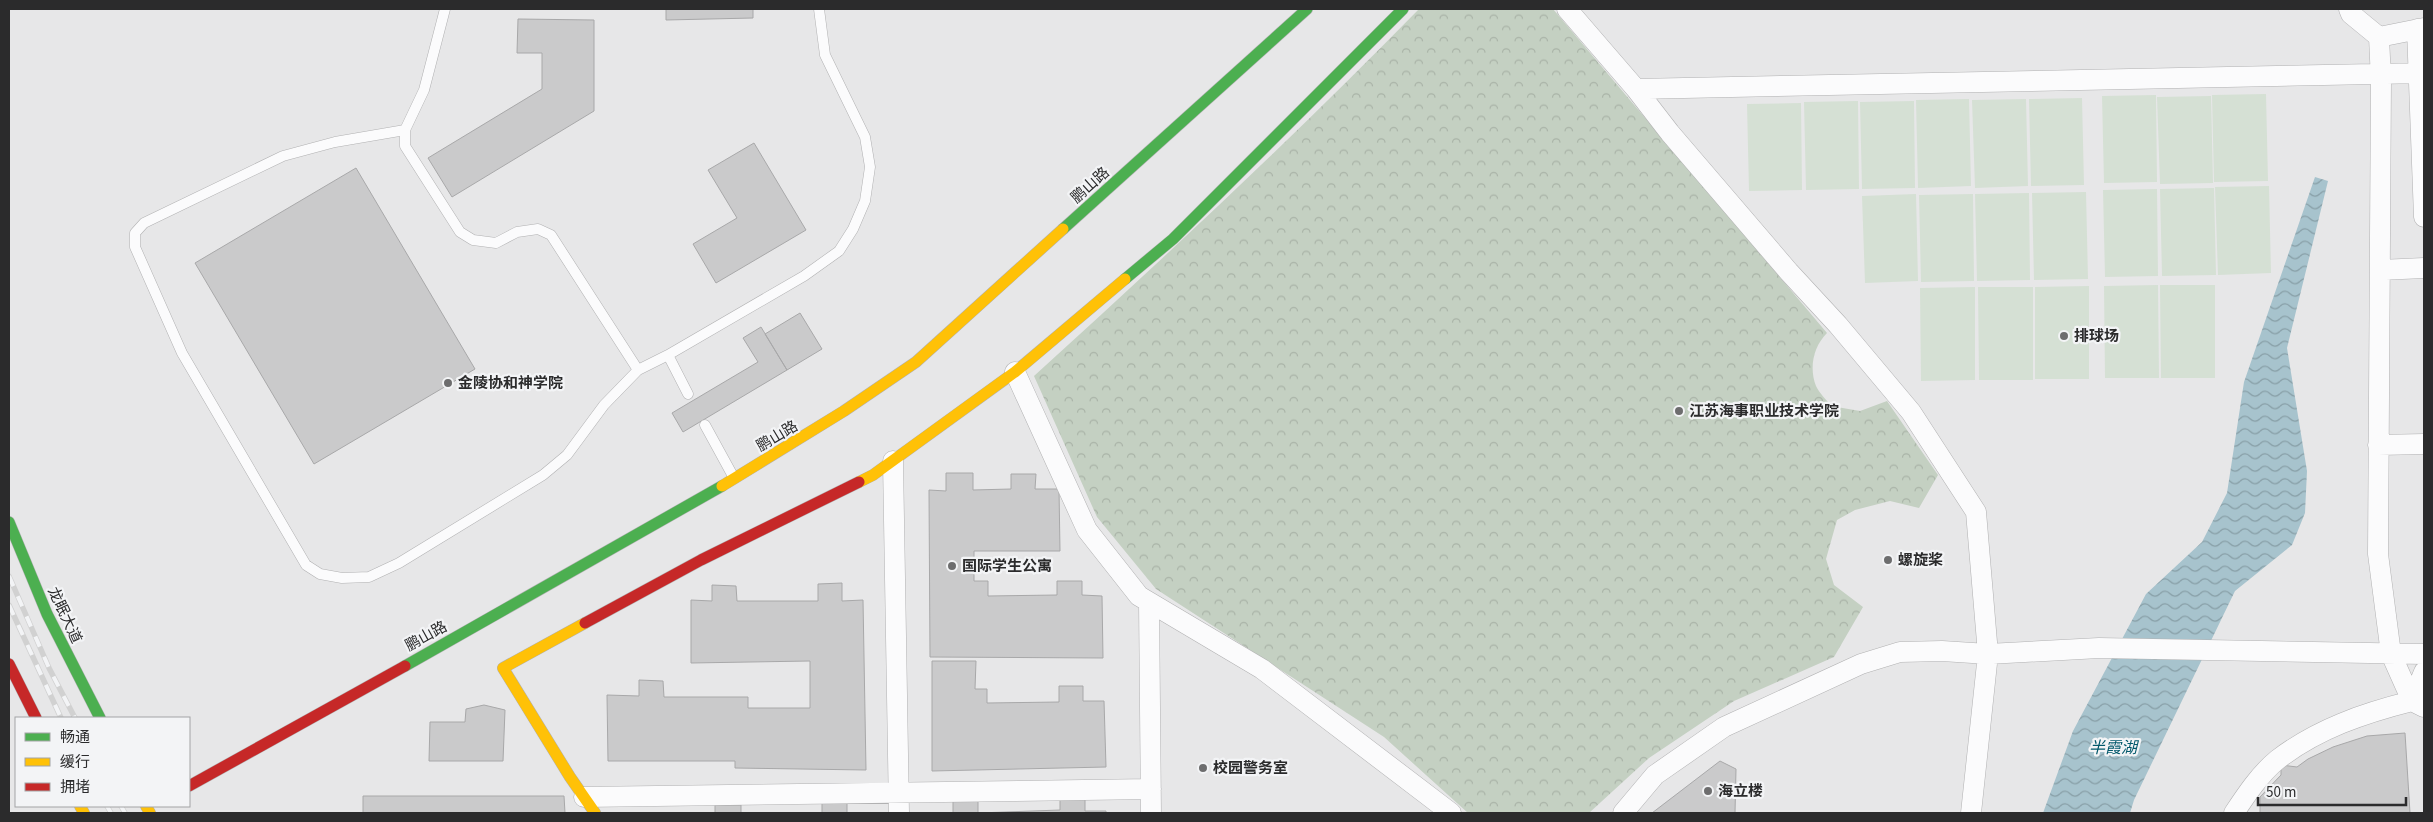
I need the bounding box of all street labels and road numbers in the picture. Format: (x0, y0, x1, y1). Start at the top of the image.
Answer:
street label: 鹏山路 (1067, 163, 1114, 208)
street label: 鹏山路 (753, 416, 802, 457)
street label: 龙眠大道 (42, 584, 87, 647)
street label: 鹏山路 (401, 616, 451, 657)

